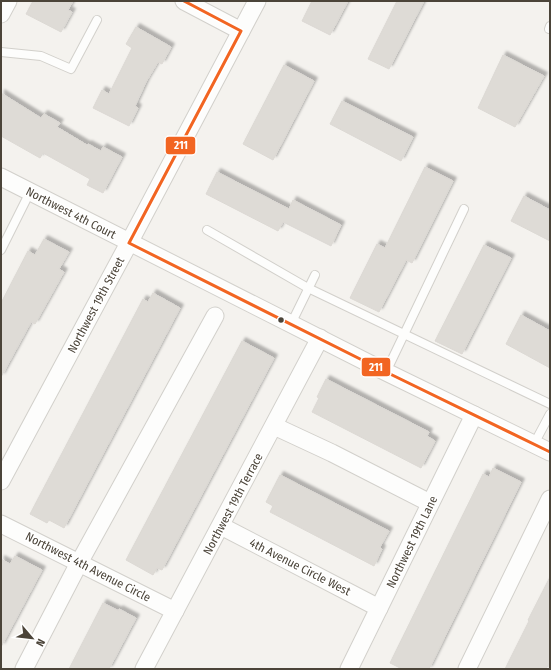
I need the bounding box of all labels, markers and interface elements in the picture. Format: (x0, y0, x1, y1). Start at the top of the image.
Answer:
line badge: 211 (165, 136, 196, 155)
text: 211 (173, 139, 188, 152)
street label: Northwest 4th Court (24, 184, 118, 242)
street label: Northwest 19th Street (65, 255, 127, 355)
unlabelled marker (276, 315, 286, 325)
line badge: 211 (361, 357, 391, 377)
text: 211 (368, 361, 383, 374)
street label: Northwest 19th Terrace (200, 451, 266, 557)
street label: Northwest 19th Lane (384, 494, 440, 590)
street label: Northwest 4th Avenue Circle (23, 529, 153, 605)
street label: 4th Avenue Circle West (247, 535, 353, 599)
north arrow (12, 618, 52, 658)
text: N (33, 636, 48, 648)

